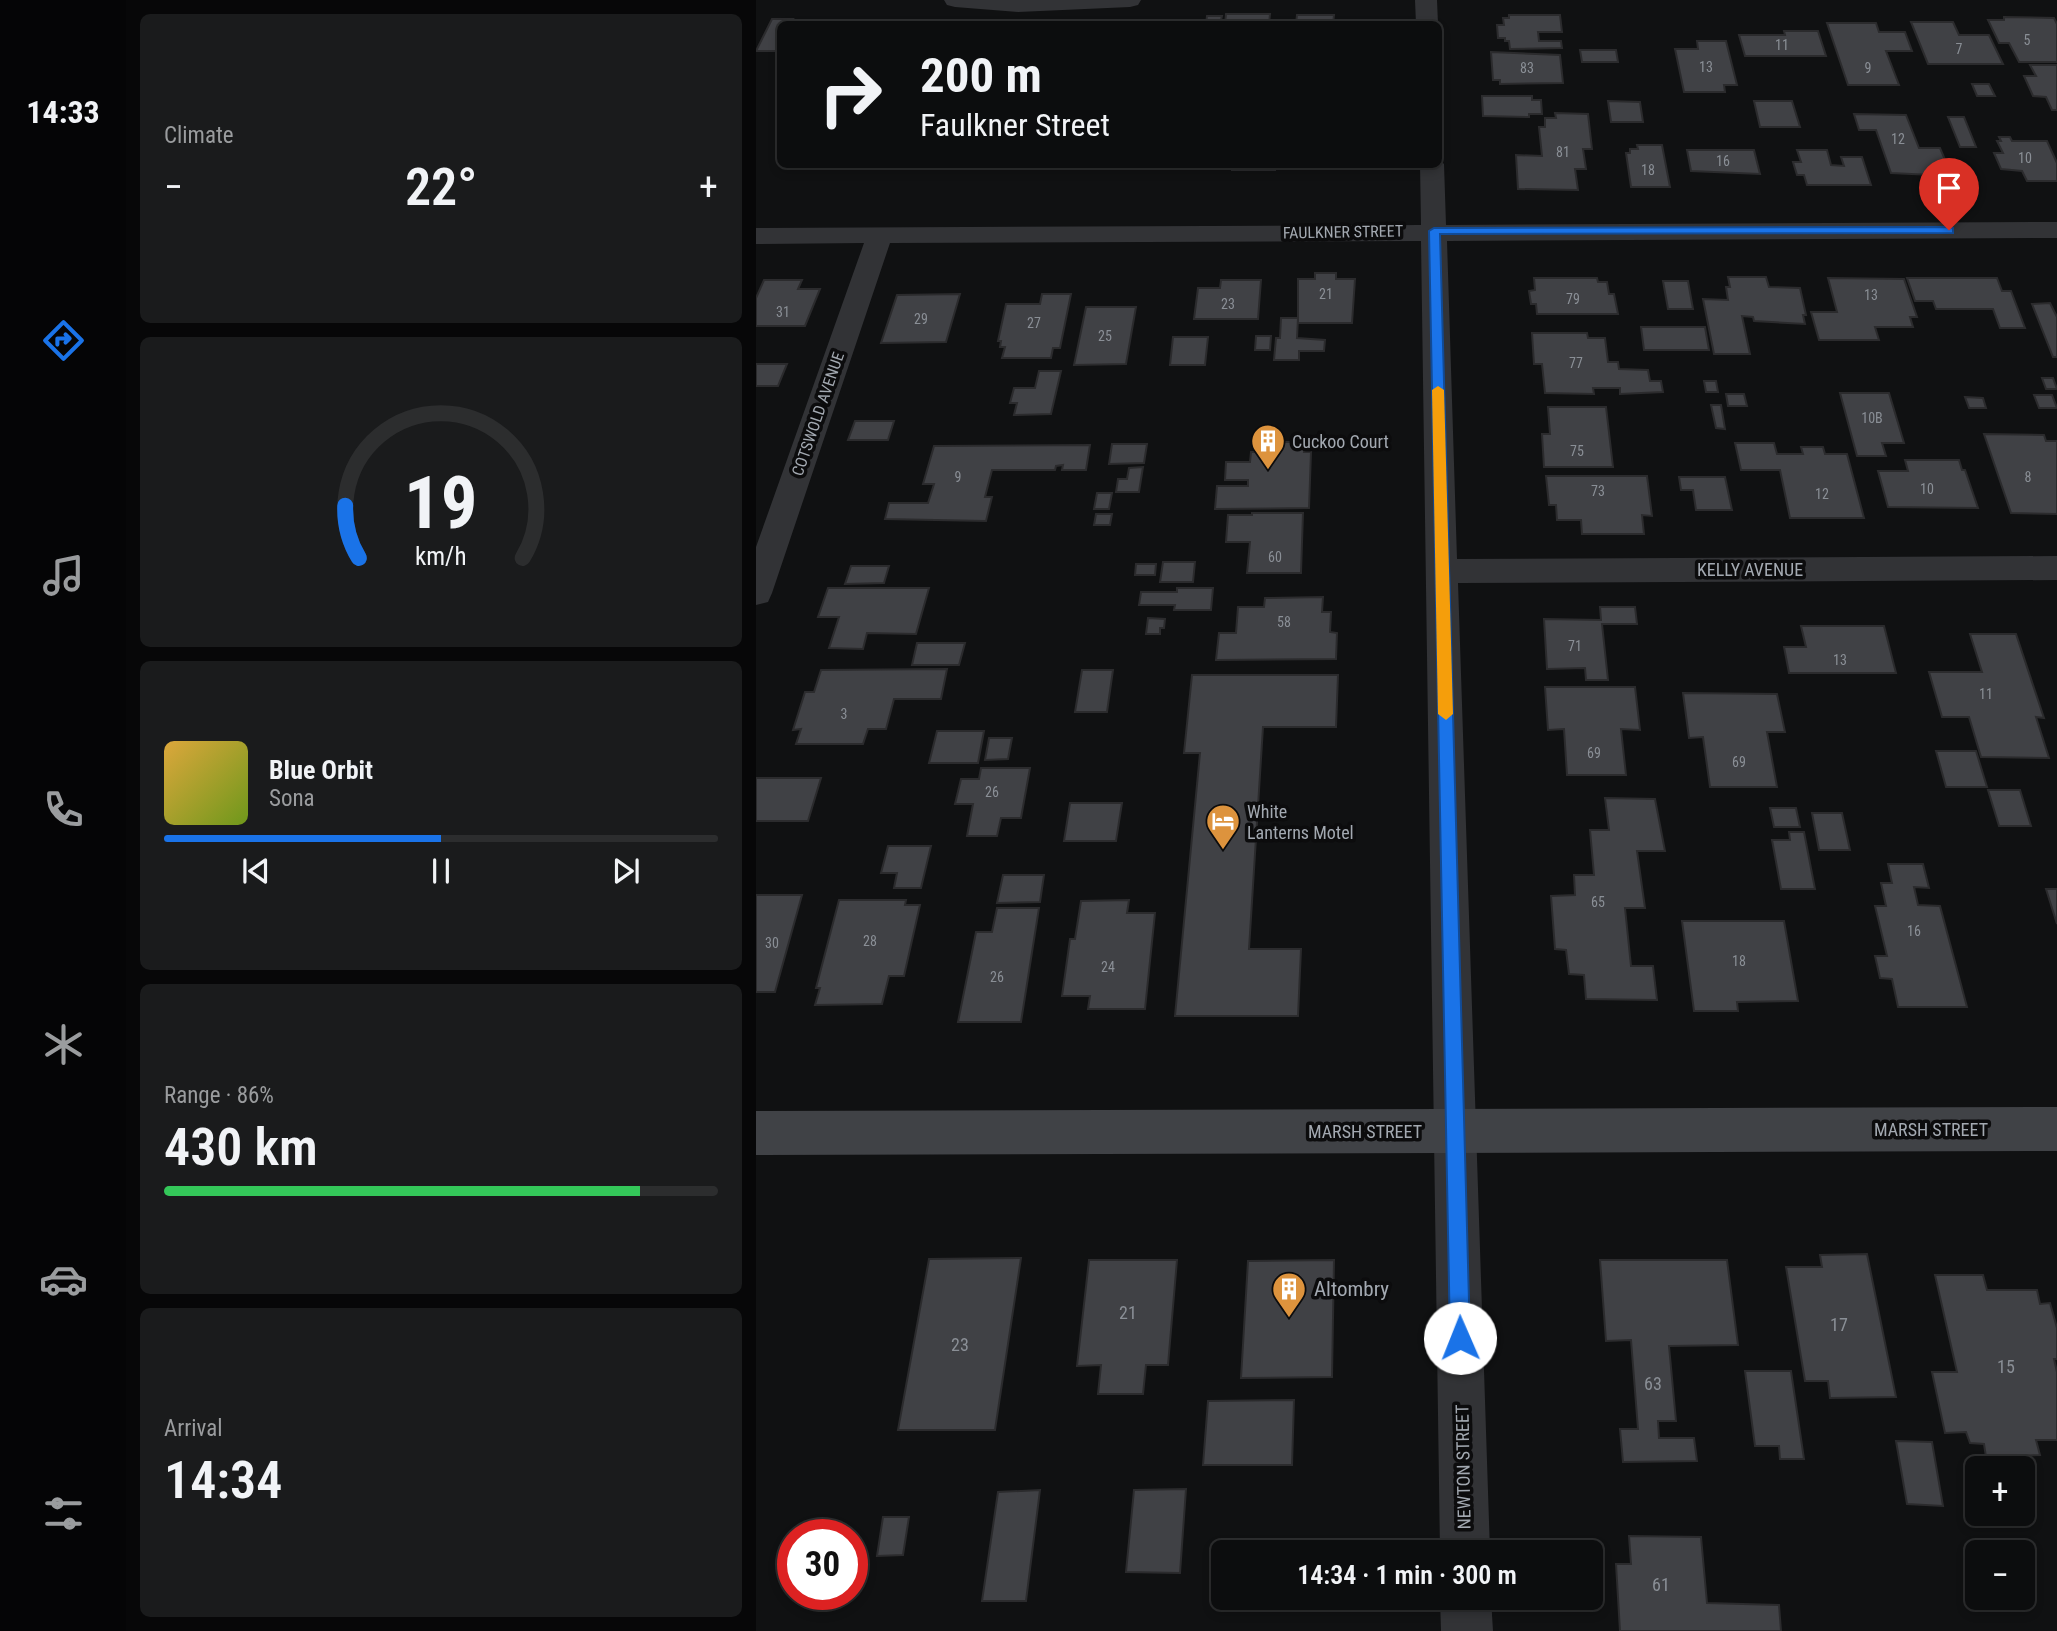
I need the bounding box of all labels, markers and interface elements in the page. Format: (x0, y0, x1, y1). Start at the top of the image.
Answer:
house number: 5 (2024, 32, 2031, 48)
house number: 11 (1775, 37, 1789, 53)
house number: 7 (1956, 41, 1963, 57)
text: 200 m (920, 47, 1042, 104)
icon: right (805, 49, 896, 140)
house number: 13 (1699, 59, 1713, 75)
house number: 83 (1520, 60, 1534, 76)
house number: 9 (1865, 60, 1871, 76)
text: 14:33 (26, 93, 100, 131)
text: Faulkner Street (920, 106, 1110, 144)
text: Climate (164, 122, 234, 149)
house number: 12 (1891, 131, 1905, 147)
house number: 81 (1556, 144, 1570, 160)
house number: 10 (2018, 150, 2032, 166)
house number: 16 (1716, 153, 1730, 169)
text: 22° (405, 157, 477, 218)
pin (1919, 158, 1979, 230)
house number: 18 (1641, 162, 1655, 178)
text: − (164, 165, 183, 209)
text: + (699, 165, 718, 209)
icon: arrive (1930, 169, 1968, 207)
street label: FAULKNER STREET (1283, 221, 1403, 243)
house number: 21 (1319, 286, 1333, 302)
house number: 13 (1864, 287, 1878, 303)
house number: 79 (1566, 291, 1580, 307)
house number: 23 (1221, 296, 1235, 312)
house number: 31 (776, 304, 790, 320)
house number: 29 (914, 311, 928, 327)
house number: 27 (1027, 315, 1041, 331)
icon: directions (39, 316, 88, 365)
house number: 25 (1098, 328, 1112, 344)
street label: COTSWOLD AVENUE (788, 350, 848, 478)
house number: 77 (1569, 355, 1583, 371)
house number: 10B (1861, 410, 1883, 426)
building icon: Cuckoo Court (1249, 422, 1287, 471)
place label: Cuckoo Court (1292, 431, 1389, 452)
house number: 75 (1570, 443, 1584, 459)
text: 19 (404, 461, 478, 547)
house number: 9 (955, 469, 961, 485)
house number: 8 (2025, 469, 2032, 485)
house number: 10 (1920, 481, 1934, 497)
house number: 73 (1591, 483, 1605, 499)
house number: 12 (1815, 486, 1829, 502)
text: km/h (415, 542, 467, 571)
house number: 60 (1268, 549, 1282, 565)
icon: music (39, 551, 88, 600)
street label: KELLY AVENUE (1697, 559, 1803, 580)
house number: 58 (1277, 614, 1291, 630)
house number: 71 (1568, 638, 1582, 654)
house number: 13 (1833, 652, 1847, 668)
house number: 11 (1979, 686, 1993, 702)
house number: 3 (841, 706, 847, 722)
house number: 69 (1587, 745, 1601, 761)
house number: 69 (1732, 754, 1746, 770)
text: Blue Orbit (269, 755, 373, 785)
house number: 26 (985, 784, 999, 800)
icon: phone (39, 785, 88, 834)
text: Sona (269, 785, 315, 812)
place label: White Lanterns Motel (1247, 801, 1354, 843)
hotel icon: White Lanterns Motel (1204, 802, 1242, 851)
icon: previous (237, 852, 275, 890)
icon: pause (422, 852, 460, 890)
icon: next (607, 852, 645, 890)
house number: 65 (1591, 894, 1605, 910)
house number: 16 (1907, 923, 1921, 939)
house number: 28 (863, 933, 877, 949)
house number: 30 (765, 935, 779, 951)
house number: 18 (1732, 953, 1746, 969)
house number: 24 (1101, 959, 1115, 975)
house number: 26 (990, 969, 1004, 985)
icon: climate (39, 1020, 88, 1069)
text: Range · 86% (164, 1082, 274, 1109)
text: 430 km (164, 1117, 318, 1178)
street label: MARSH STREET (1874, 1119, 1988, 1140)
street label: MARSH STREET (1308, 1121, 1422, 1142)
icon: car (39, 1255, 88, 1304)
building icon: Altombry (1270, 1270, 1308, 1319)
place label: Altombry (1314, 1277, 1389, 1301)
position arrow (1423, 1301, 1497, 1375)
house number: 21 (1119, 1302, 1137, 1323)
house number: 17 (1830, 1314, 1848, 1335)
house number: 23 (951, 1334, 969, 1355)
house number: 15 (1997, 1356, 2015, 1377)
house number: 63 (1644, 1373, 1662, 1394)
street label: NEWTON STREET (1451, 1404, 1475, 1530)
text: Arrival (164, 1415, 223, 1442)
text: 14:34 (164, 1450, 282, 1511)
map controls (1965, 1456, 2035, 1610)
button: + (1965, 1456, 2035, 1526)
icon: filters (39, 1489, 88, 1538)
speed limit sign: 30 (777, 1519, 868, 1610)
button: − (1965, 1540, 2035, 1610)
text: 14:34 · 1 min · 300 m (1297, 1560, 1517, 1590)
house number: 61 (1652, 1574, 1670, 1595)

